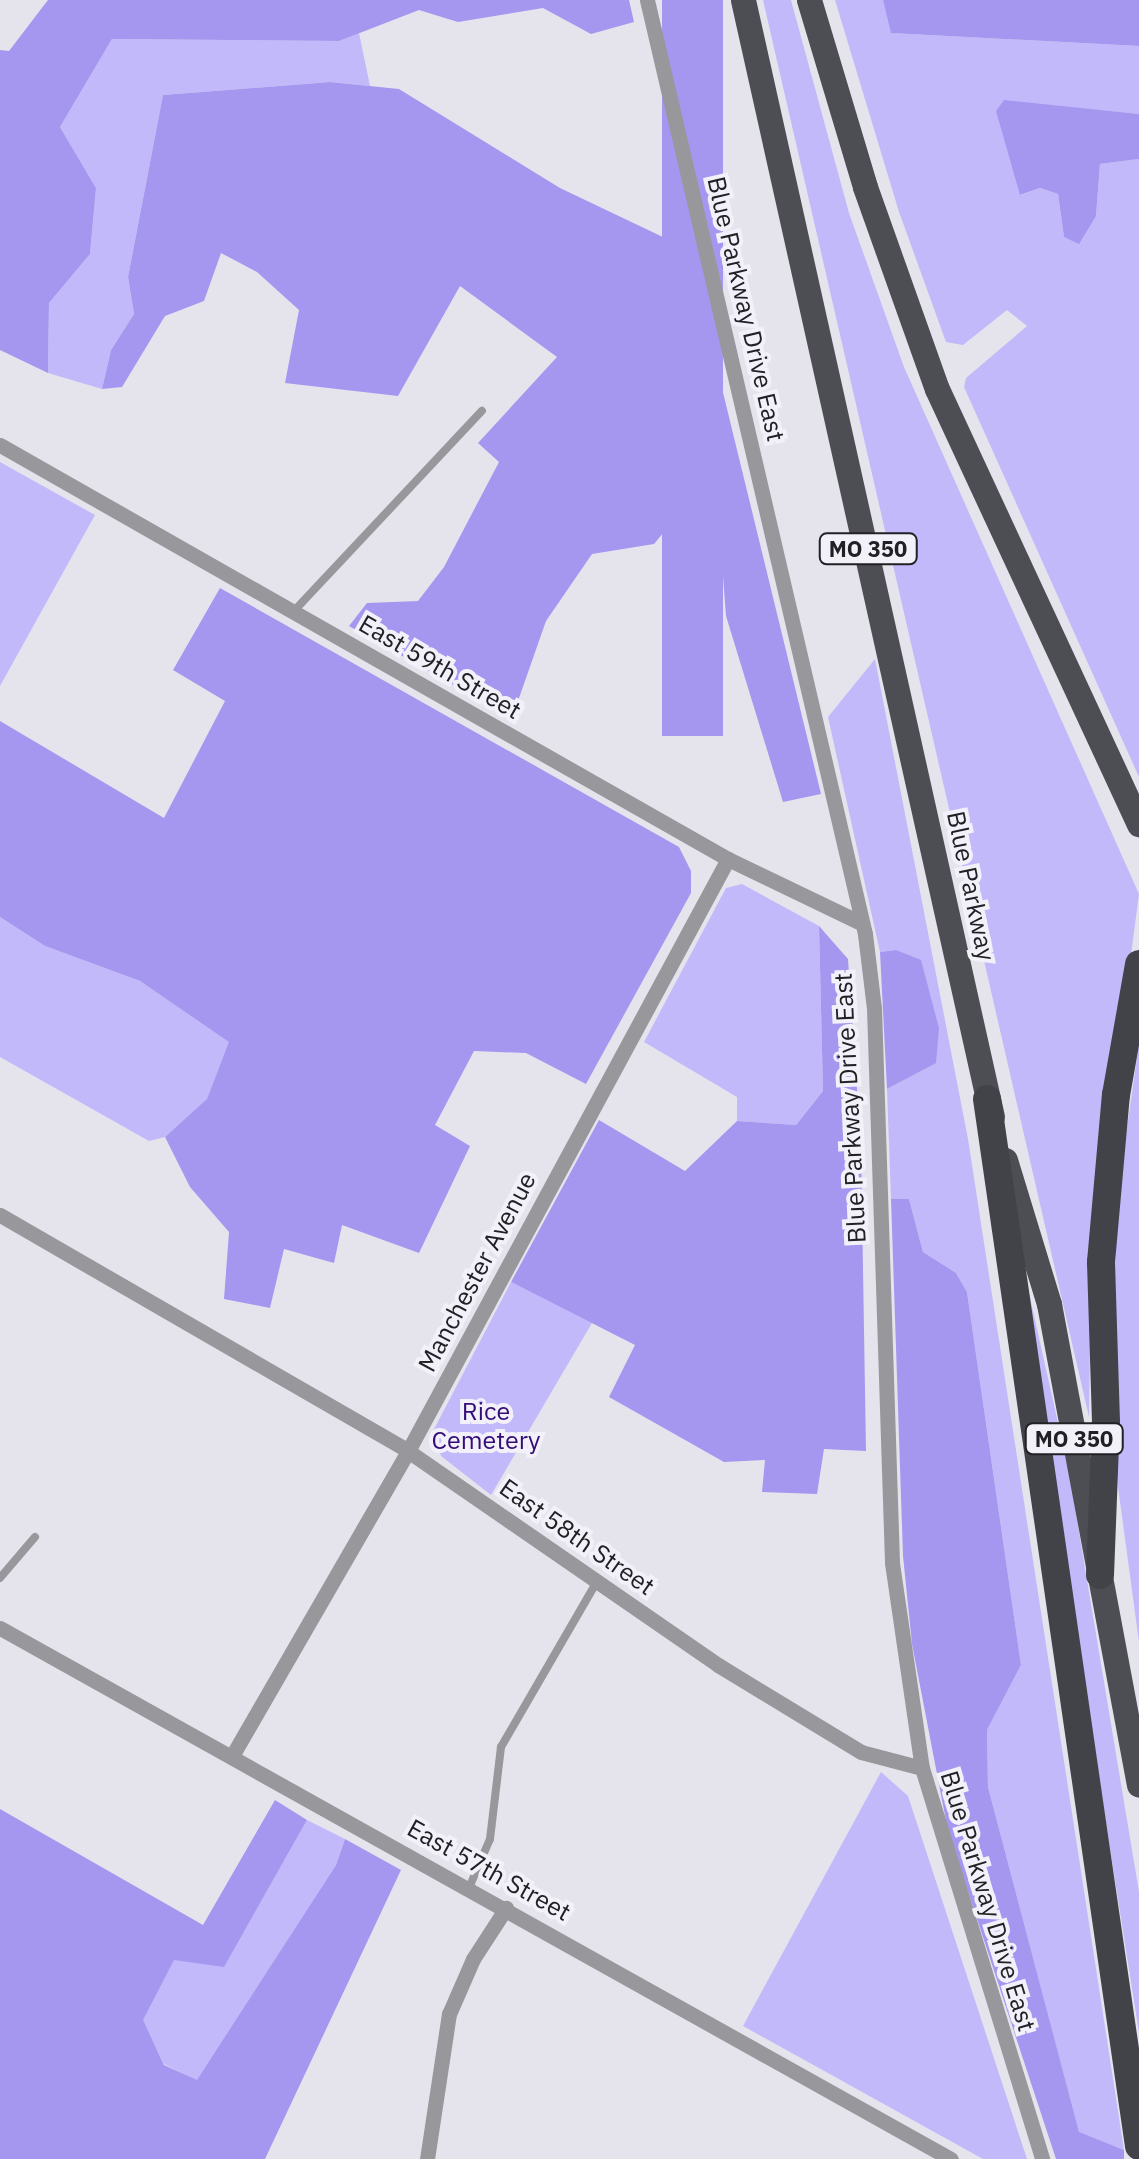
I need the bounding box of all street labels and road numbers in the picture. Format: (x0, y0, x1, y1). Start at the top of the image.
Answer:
street label: Blue Parkway Drive East (701, 174, 791, 444)
road number: MO 350 (818, 532, 918, 566)
street label: East 59th Street (354, 608, 526, 726)
street label: Blue Parkway (941, 808, 1001, 964)
street label: Blue Parkway Drive East (828, 972, 872, 1244)
street label: Manchester Avenue (412, 1167, 542, 1377)
road number: MO 350 (1024, 1422, 1124, 1456)
street label: East 58th Street (494, 1473, 660, 1601)
street label: Blue Parkway Drive East (934, 1767, 1042, 2035)
street label: East 57th Street (402, 1813, 576, 1927)

